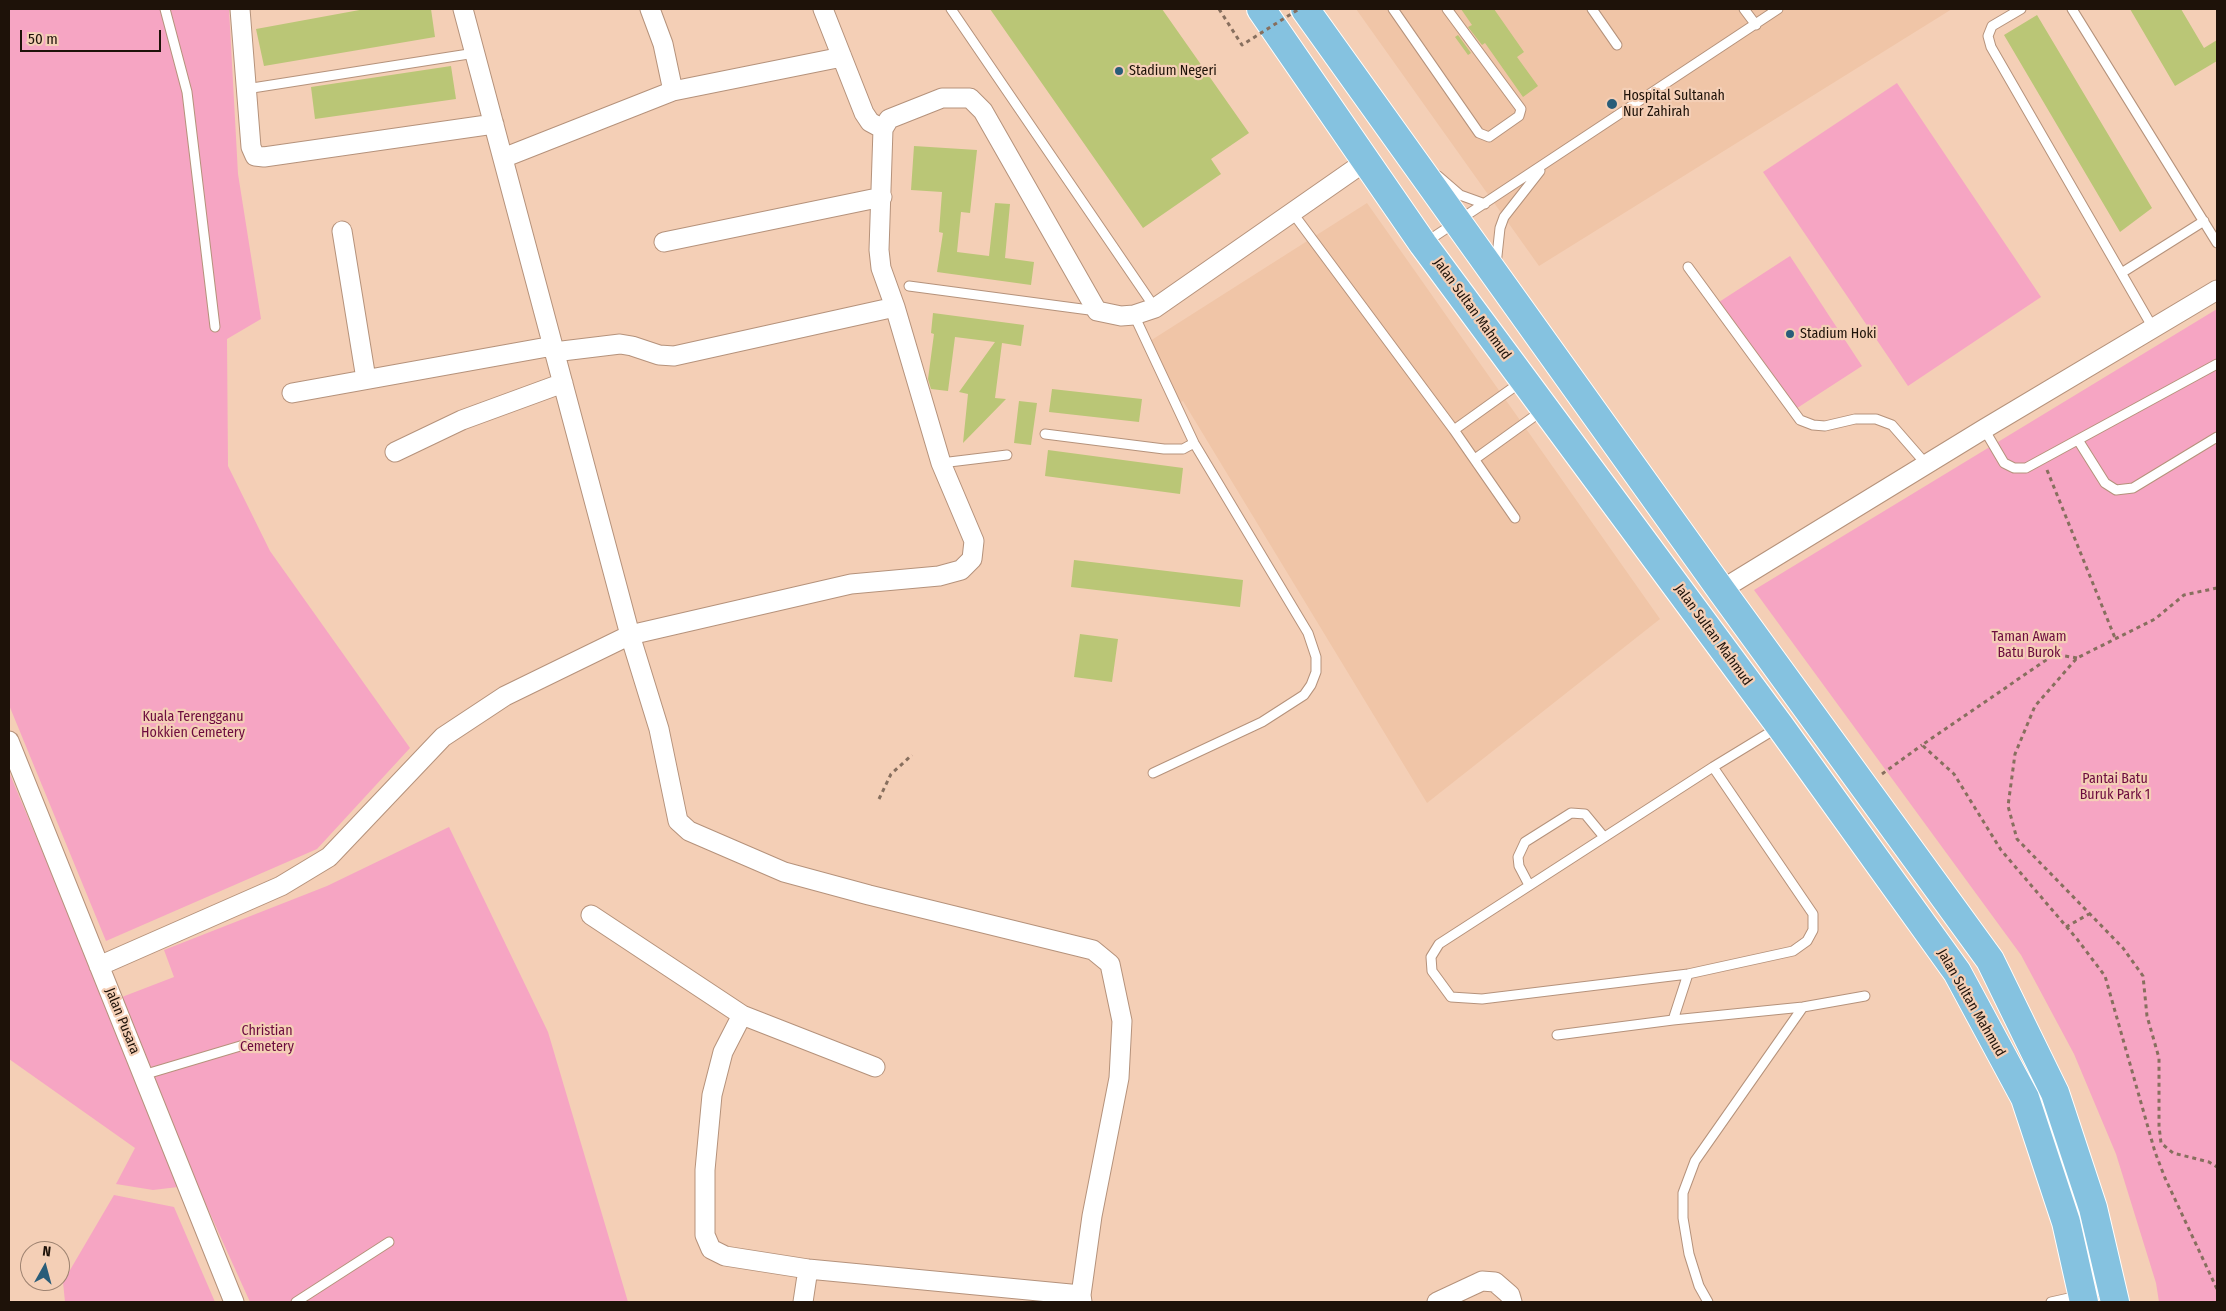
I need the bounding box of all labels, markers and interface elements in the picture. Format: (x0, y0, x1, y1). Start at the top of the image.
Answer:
scale bar (22, 20, 164, 52)
text: 50 m (28, 30, 58, 48)
place label: Stadium Negeri (1129, 63, 1217, 79)
marker: Stadium Negeri (1113, 65, 1125, 77)
place label: Hospital Sultanah Nur Zahirah (1623, 88, 1725, 120)
marker: Hospital Sultanah Nur Zahirah (1605, 97, 1619, 111)
street label: Jalan Sultan Mahmud (1430, 255, 1514, 363)
place label: Stadium Hoki (1800, 326, 1877, 342)
marker: Stadium Hoki (1784, 328, 1796, 340)
street label: Jalan Sultan Mahmud (1671, 581, 1755, 689)
park label: Taman Awam Batu Burok (1992, 629, 2066, 662)
park label: Kuala Terengganu Hokkien Cemetery (141, 709, 245, 742)
park label: Pantai Batu Buruk Park 1 (2080, 771, 2150, 804)
street label: Jalan Sultan Mahmud (1933, 946, 2009, 1060)
street label: Jalan Pusara (101, 985, 143, 1057)
park label: Christian Cemetery (240, 1023, 294, 1056)
north arrow (20, 1241, 70, 1291)
text: N (42, 1243, 52, 1261)

